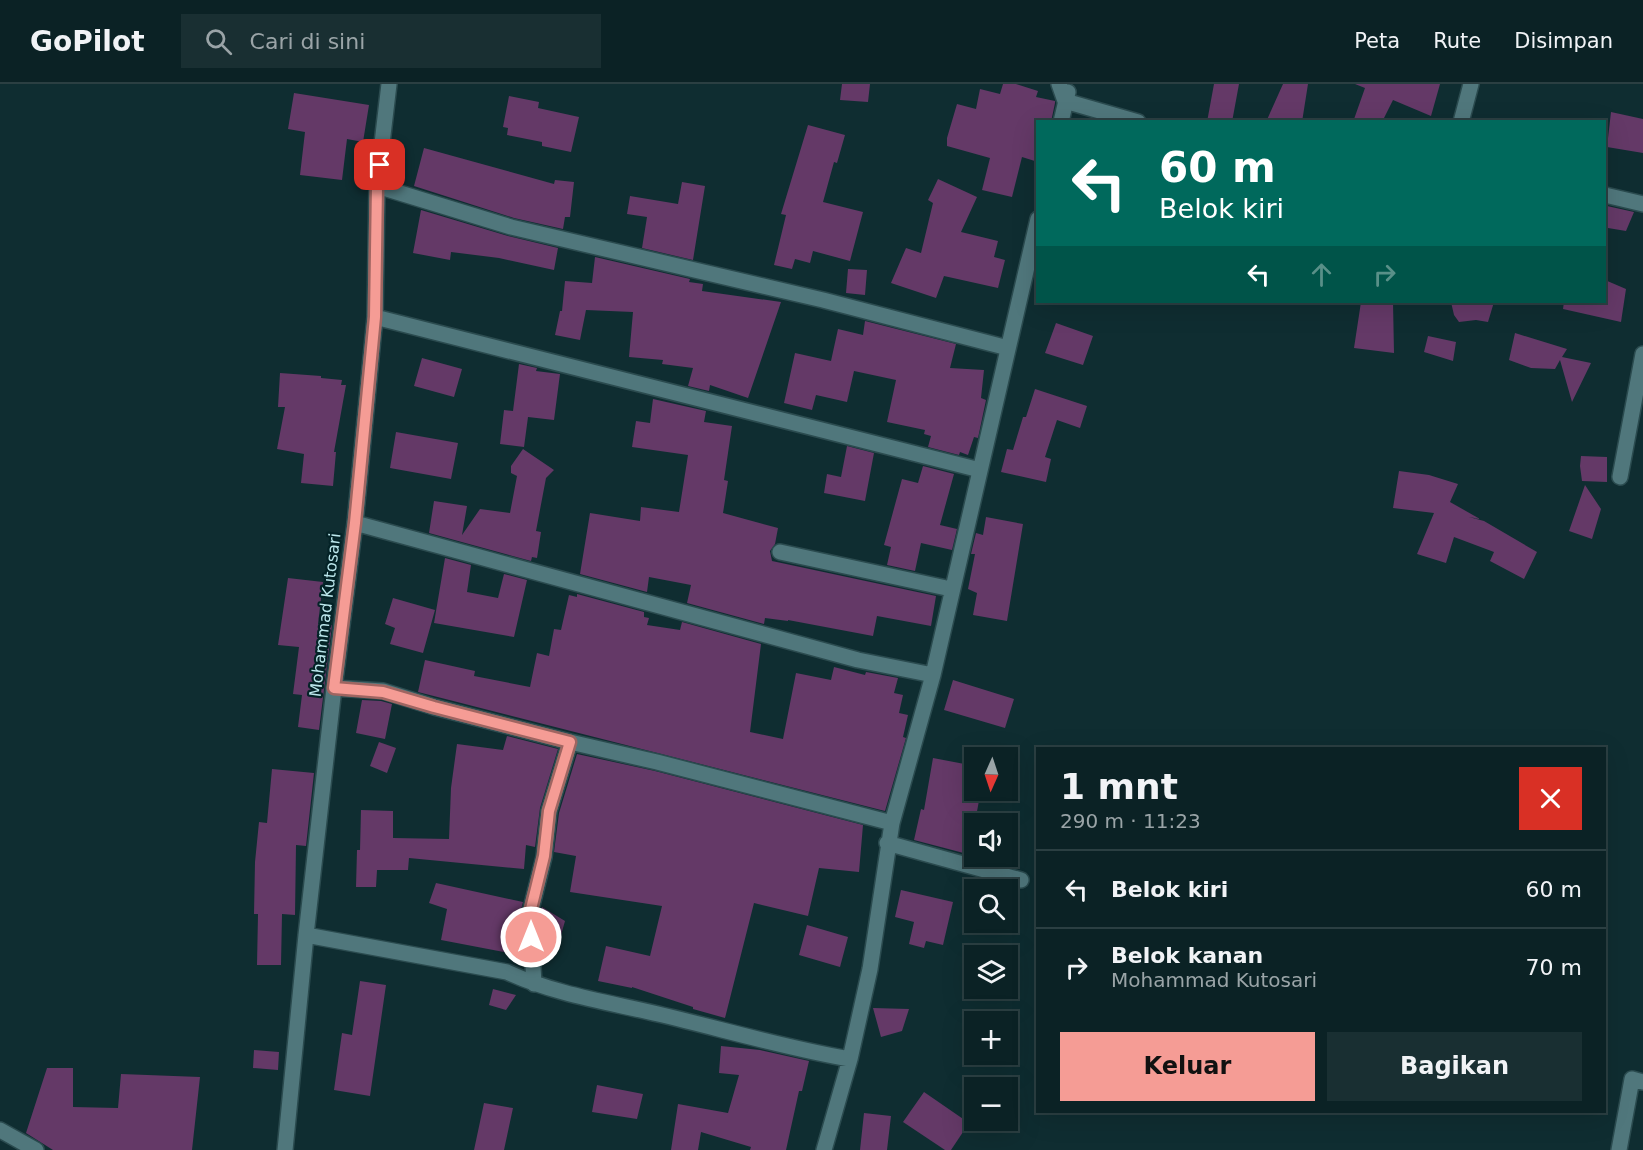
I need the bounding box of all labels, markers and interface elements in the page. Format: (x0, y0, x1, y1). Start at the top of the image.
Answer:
search box (181, 14, 601, 68)
text: GoPilot (30, 25, 145, 58)
icon: search (202, 25, 235, 58)
text: Cari di sini (250, 29, 365, 54)
text: Peta (1354, 29, 1400, 53)
text: Rute (1433, 29, 1481, 53)
text: Disimpan (1514, 29, 1613, 53)
pin (354, 139, 405, 190)
text: 60 m (1159, 143, 1276, 192)
icon: left (1060, 144, 1138, 222)
icon: arrive (363, 148, 396, 181)
text: Belok kiri (1159, 193, 1284, 224)
icon: left (1242, 258, 1275, 291)
icon: ahead (1305, 258, 1338, 291)
icon: right (1368, 258, 1401, 291)
street label: Mohammad Kutosari (306, 532, 344, 698)
north arrow (964, 747, 1018, 801)
map controls (964, 747, 1018, 1131)
text: 1 mnt (1060, 766, 1178, 807)
button: close (1519, 767, 1582, 830)
text: 290 m · 11:23 (1060, 809, 1201, 833)
button: sound (964, 813, 1018, 867)
icon: left (1060, 873, 1093, 906)
text: Belok kiri (1111, 877, 1228, 902)
text: 60 m (1526, 877, 1582, 902)
button: search (964, 879, 1018, 933)
position arrow (499, 905, 563, 969)
text: Belok kanan (1111, 943, 1263, 968)
button: layers (964, 945, 1018, 999)
icon: right (1060, 951, 1093, 984)
text: 70 m (1526, 955, 1582, 980)
text: Mohammad Kutosari (1111, 968, 1317, 992)
button: + (964, 1011, 1018, 1065)
button: Keluar (1060, 1032, 1315, 1101)
button: Bagikan (1327, 1032, 1582, 1101)
button: − (964, 1077, 1018, 1131)

